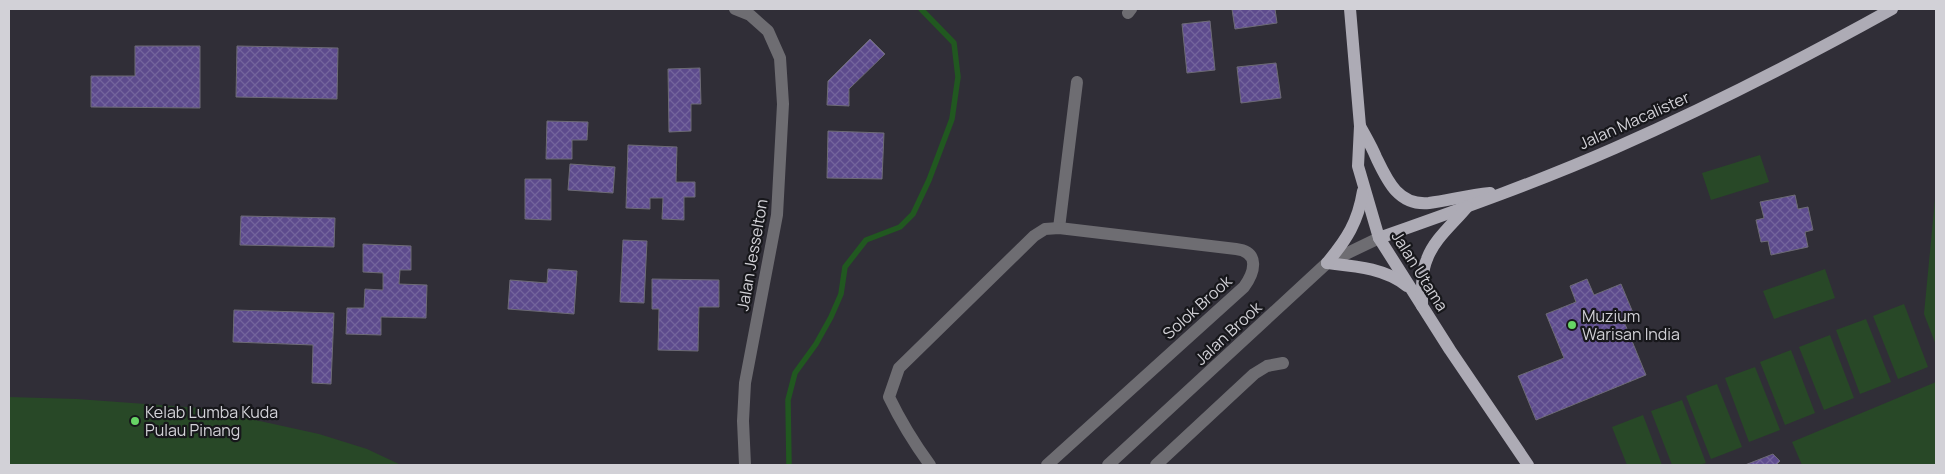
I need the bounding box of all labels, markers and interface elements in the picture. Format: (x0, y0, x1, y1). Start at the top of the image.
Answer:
street label: Jalan Macalister (1575, 86, 1693, 154)
street label: Jalan Jesselton (731, 197, 773, 313)
street label: Jalan Utama (1387, 227, 1453, 315)
street label: Solok Brook (1158, 269, 1237, 344)
street label: Jalan Brook (1190, 296, 1267, 370)
place label: Muzium Warisan India (1582, 305, 1680, 345)
marker: Muzium Warisan India (1566, 319, 1578, 331)
place label: Kelab Lumba Kuda Pulau Pinang (145, 401, 278, 441)
marker: Kelab Lumba Kuda Pulau Pinang (129, 415, 141, 427)

